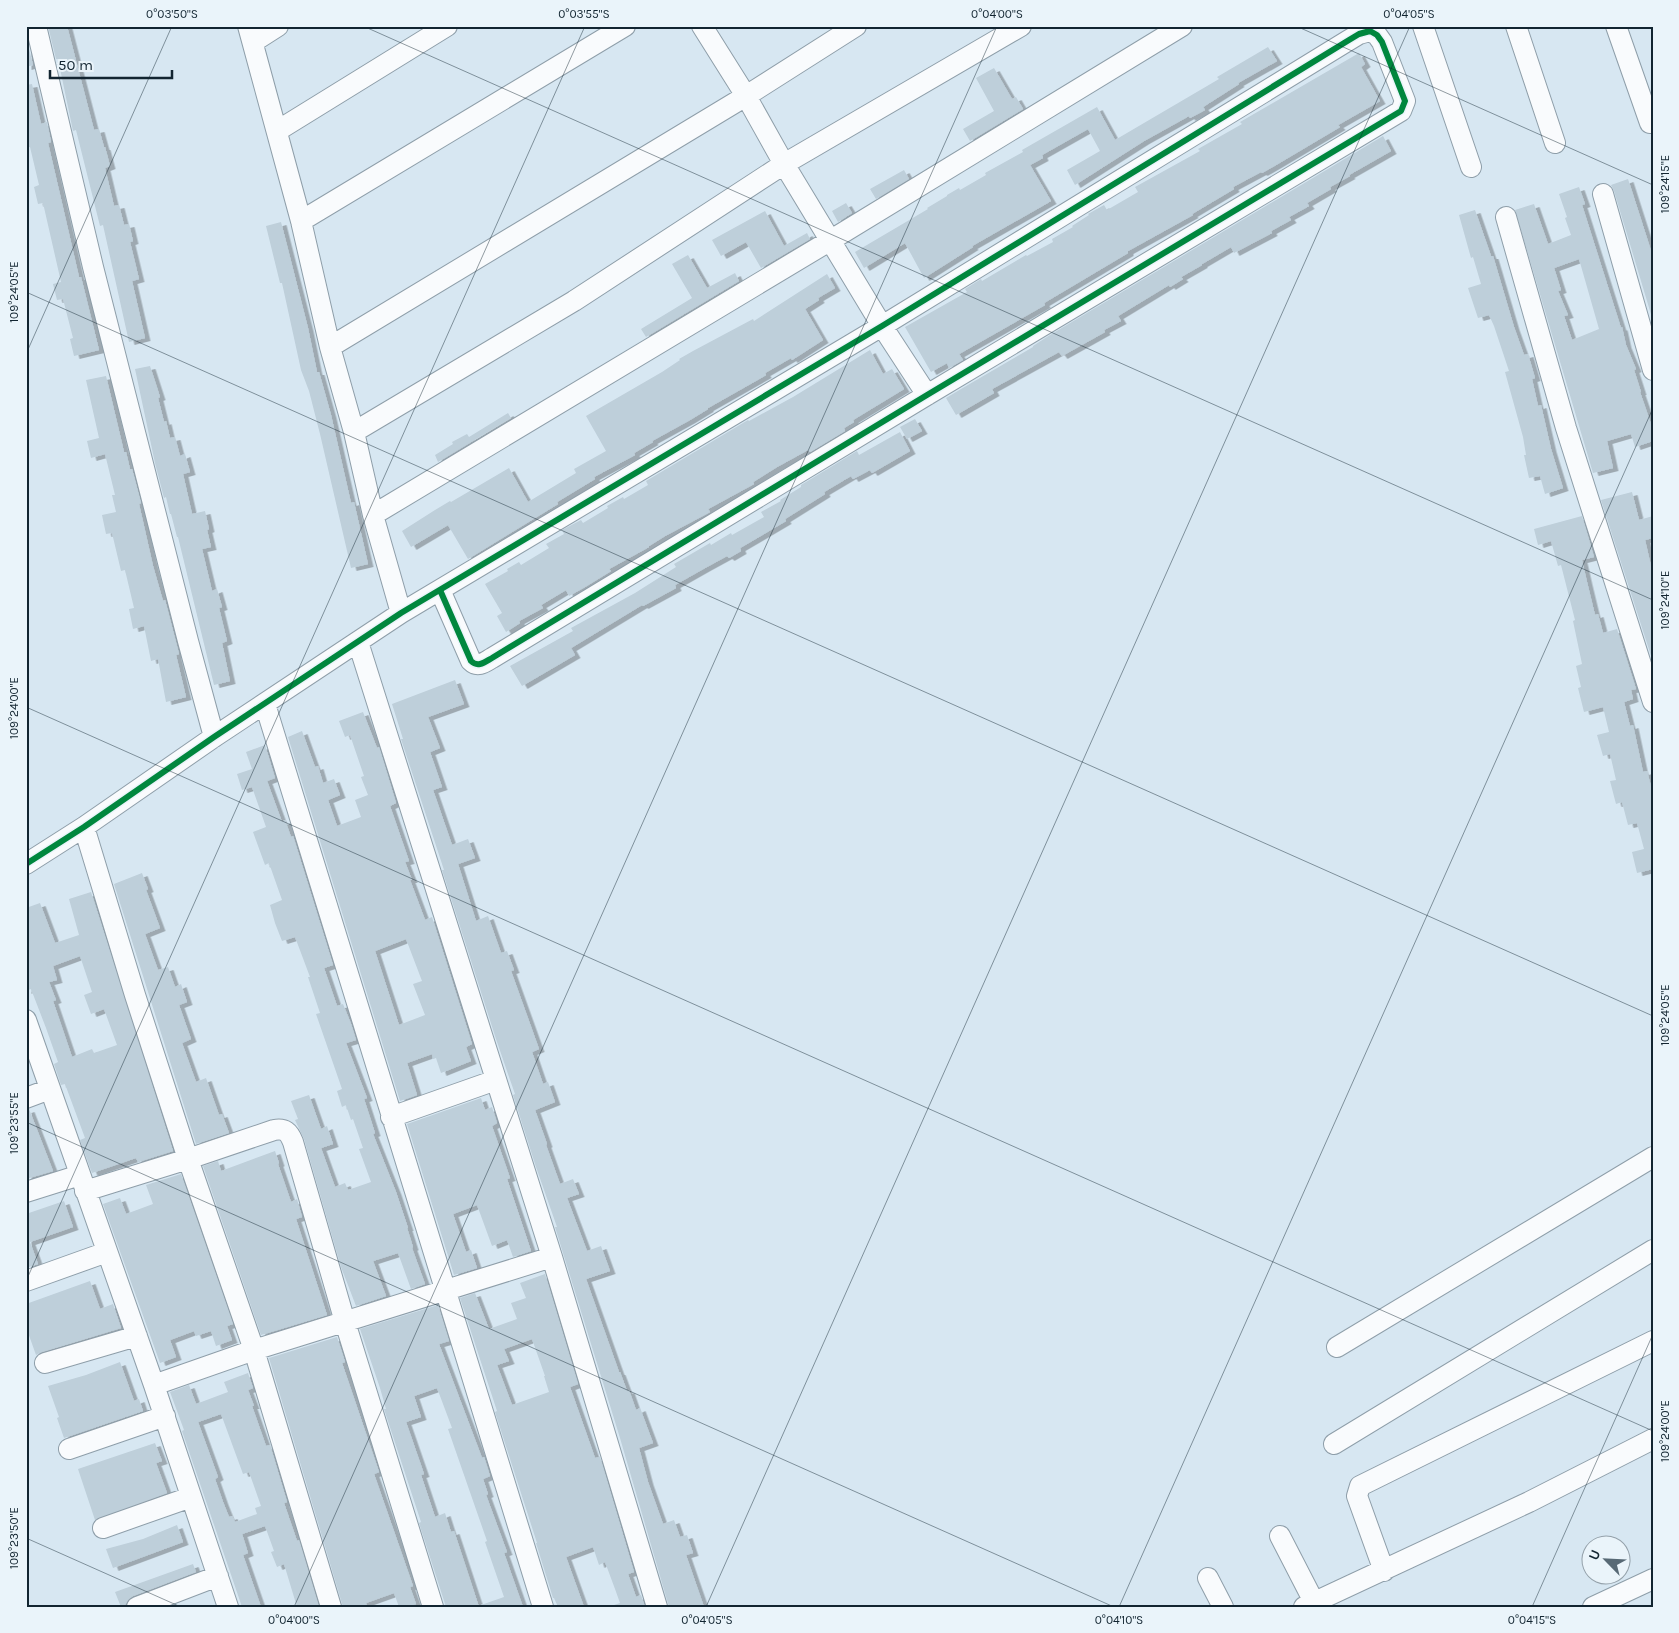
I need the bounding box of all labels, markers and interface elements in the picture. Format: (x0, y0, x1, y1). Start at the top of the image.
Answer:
text: 0°03'50"S (146, 7, 198, 21)
text: 0°03'55"S (558, 7, 610, 21)
text: 0°04'00"S (971, 7, 1023, 21)
text: 0°04'05"S (1383, 7, 1435, 21)
scale bar (50, 48, 172, 80)
text: 50 m (58, 56, 93, 74)
text: 109°24'15"E (1658, 155, 1672, 213)
text: 109°24'05"E (7, 261, 21, 323)
text: 109°24'10"E (1658, 571, 1672, 629)
text: 109°24'00"E (7, 677, 21, 739)
text: 109°24'05"E (1658, 984, 1672, 1046)
text: 109°23'55"E (7, 1092, 21, 1154)
text: 109°24'00"E (1658, 1400, 1672, 1462)
text: 109°23'50"E (7, 1507, 21, 1569)
north arrow (1582, 1536, 1632, 1586)
text: U (1585, 1547, 1604, 1563)
text: 0°04'00"S (268, 1613, 320, 1627)
text: 0°04'05"S (681, 1613, 733, 1627)
text: 0°04'10"S (1095, 1613, 1143, 1627)
text: 0°04'15"S (1508, 1613, 1556, 1627)

